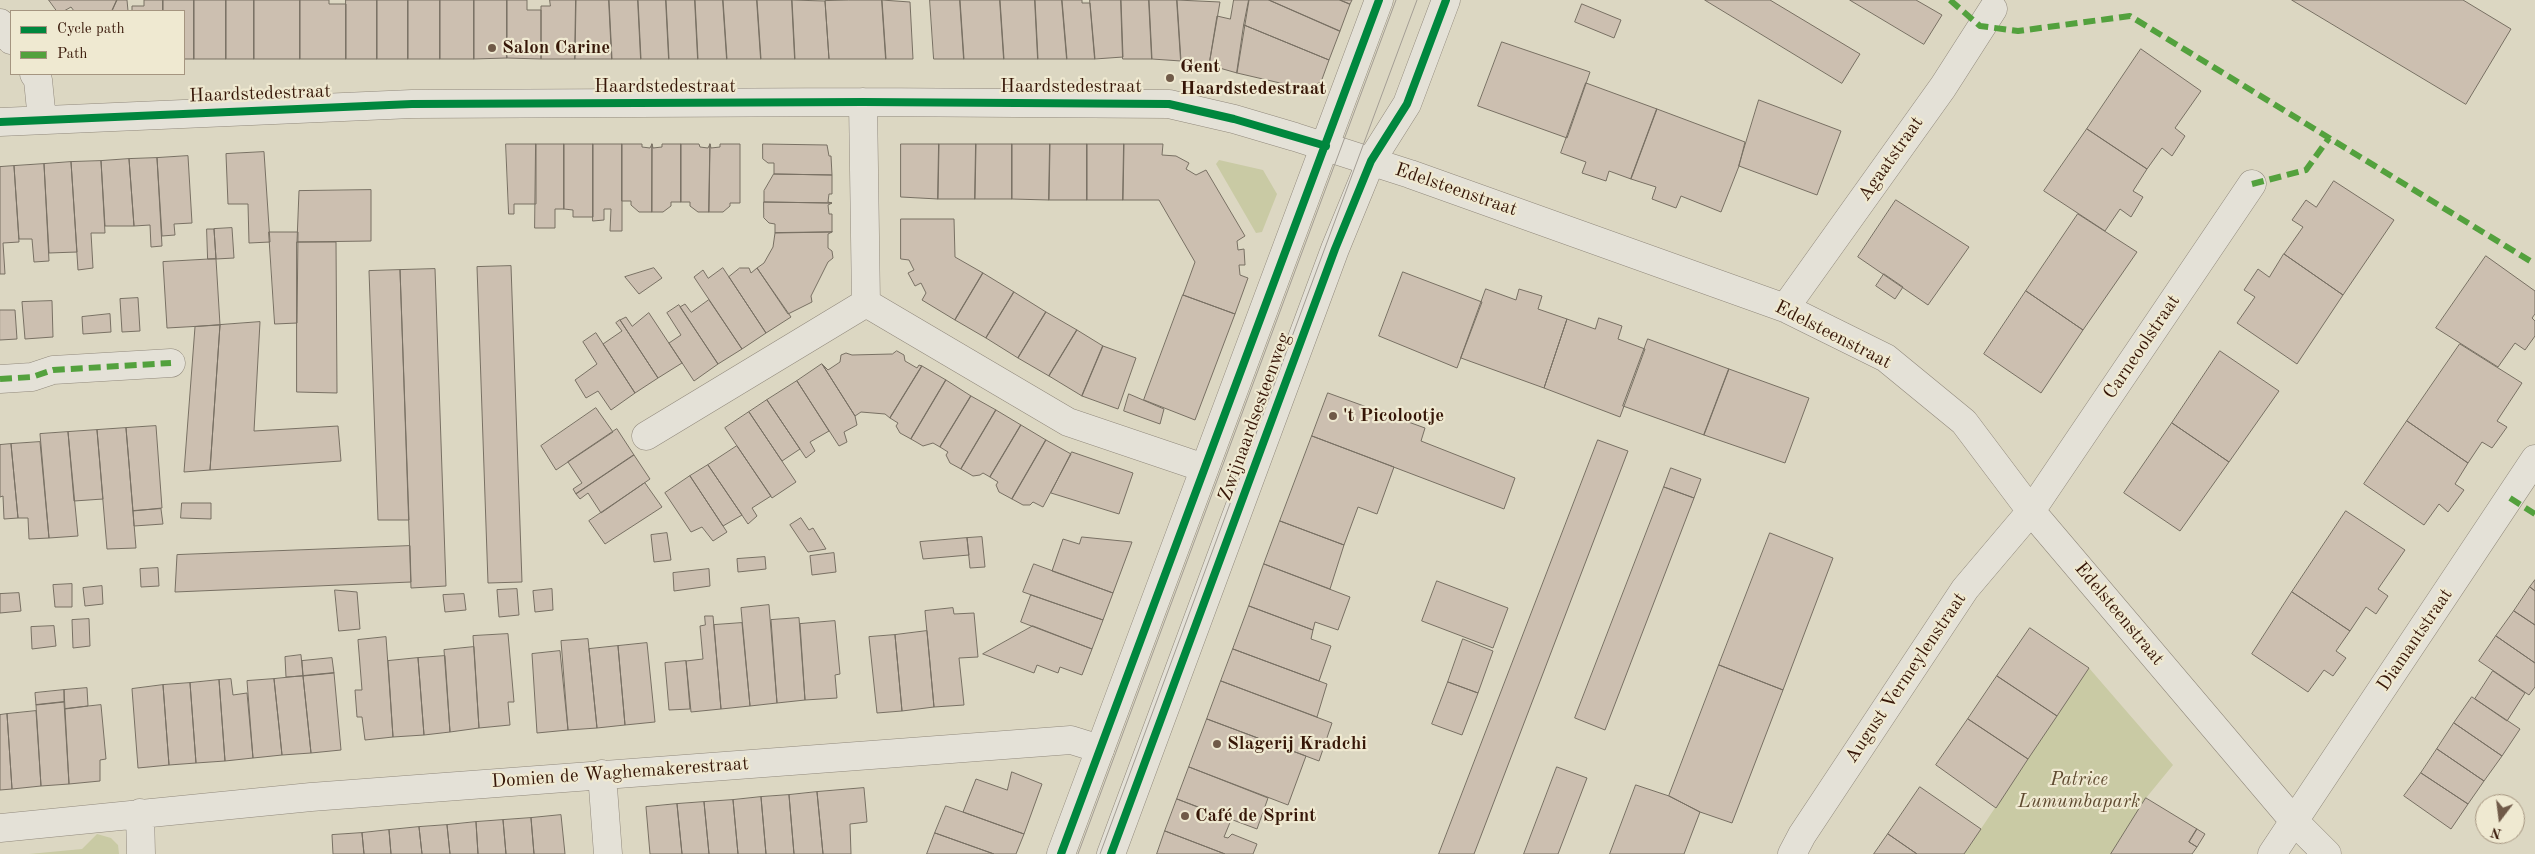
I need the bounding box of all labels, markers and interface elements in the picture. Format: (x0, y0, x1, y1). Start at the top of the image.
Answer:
legend (10, 10, 185, 75)
text: Cycle path (57, 22, 125, 37)
place label: Salon Carine (502, 37, 610, 59)
marker: Salon Carine (486, 42, 498, 54)
text: Path (57, 47, 87, 62)
place label: Gent Haardstedestraat (1180, 56, 1326, 100)
marker: Gent Haardstedestraat (1164, 72, 1176, 84)
street label: Haardstedestraat (594, 76, 736, 98)
street label: Haardstedestraat (1000, 76, 1142, 98)
street label: Haardstedestraat (189, 80, 331, 108)
street label: Agaatstraat (1853, 112, 1929, 206)
street label: Edelsteenstraat (1392, 158, 1520, 222)
street label: Carneoolstraat (2099, 290, 2185, 404)
street label: Edelsteenstraat (1771, 296, 1895, 374)
street label: Zwijnaardsesteenweg (1214, 330, 1296, 504)
place label: 't Picolootje (1343, 405, 1444, 427)
marker: 't Picolootje (1327, 410, 1339, 422)
street label: Edelsteenstraat (2069, 558, 2169, 670)
street label: Diamantstraat (2372, 584, 2458, 696)
street label: August Vermeylenstraat (1840, 588, 1972, 768)
place label: Slagerij Kradchi (1227, 733, 1367, 755)
marker: Slagerij Kradchi (1211, 738, 1223, 750)
street label: Domien de Waghemakerestraat (491, 753, 749, 793)
park label: Patrice Lumumbapark (2018, 769, 2140, 813)
north arrow (2475, 794, 2525, 844)
place label: Café de Sprint (1195, 805, 1316, 827)
marker: Café de Sprint (1179, 810, 1191, 822)
text: N (2489, 824, 2503, 841)

